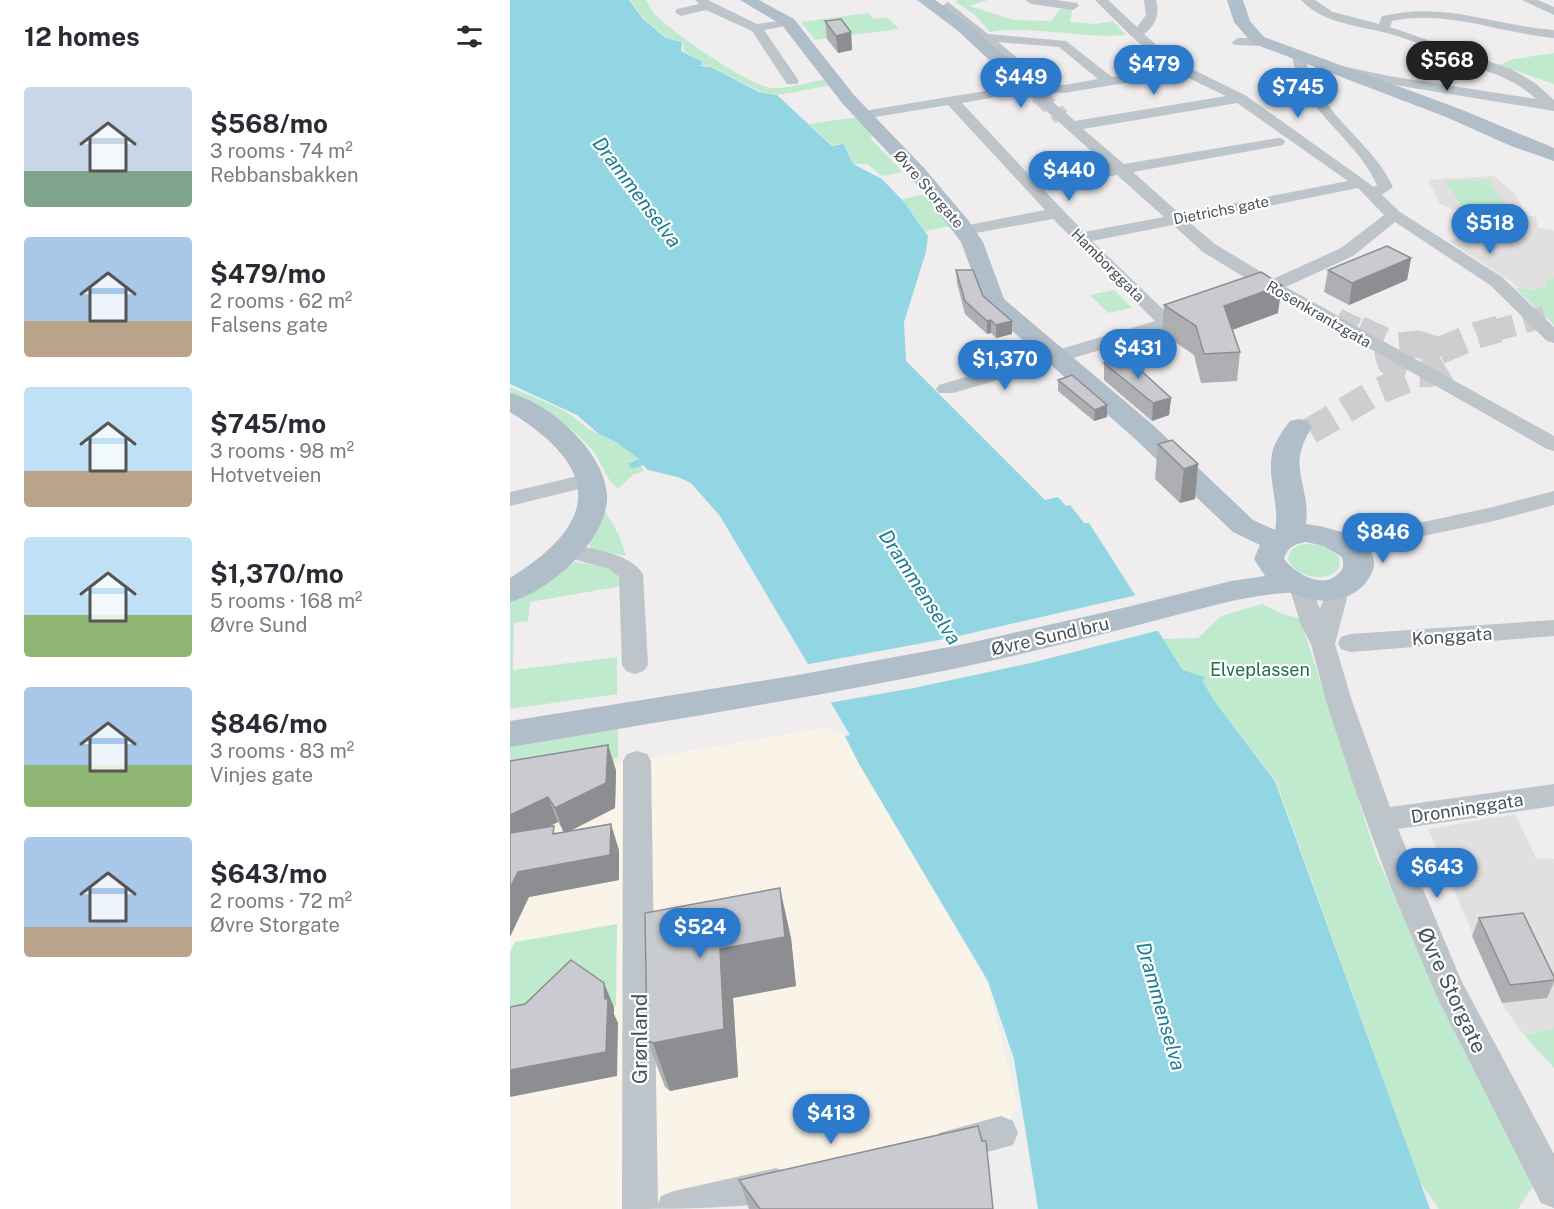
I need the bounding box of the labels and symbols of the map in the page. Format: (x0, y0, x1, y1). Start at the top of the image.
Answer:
pin: $568 (1411, 41, 1483, 92)
pin: $479 (1118, 45, 1190, 96)
pin: $449 (985, 58, 1057, 109)
pin: $745 (1262, 68, 1334, 119)
water label: Drammenselva (588, 132, 686, 252)
street label: Øvre Storgate (891, 147, 967, 231)
pin: $440 (1033, 151, 1105, 202)
street label: Dietrichs gate (1172, 192, 1270, 228)
pin: $518 (1454, 204, 1526, 255)
street label: Hamborggata (1068, 225, 1148, 305)
street label: Rosenkrantzgata (1264, 277, 1374, 351)
pin: $431 (1102, 329, 1174, 380)
pin: $1,370 (956, 340, 1054, 391)
pin: $846 (1347, 513, 1419, 564)
water label: Drammenselva (874, 525, 966, 649)
street label: Øvre Sund bru (989, 612, 1111, 660)
street label: Konggata (1411, 623, 1493, 649)
park label: Elveplassen (1210, 659, 1310, 680)
street label: Dronninggata (1409, 789, 1525, 827)
pin: $643 (1401, 848, 1473, 899)
pin: $524 (664, 908, 736, 959)
street label: Øvre Storgate (1412, 923, 1492, 1057)
water label: Drammenselva (1131, 939, 1191, 1073)
street label: Grønland (627, 994, 652, 1084)
pin: $413 (795, 1094, 867, 1145)

